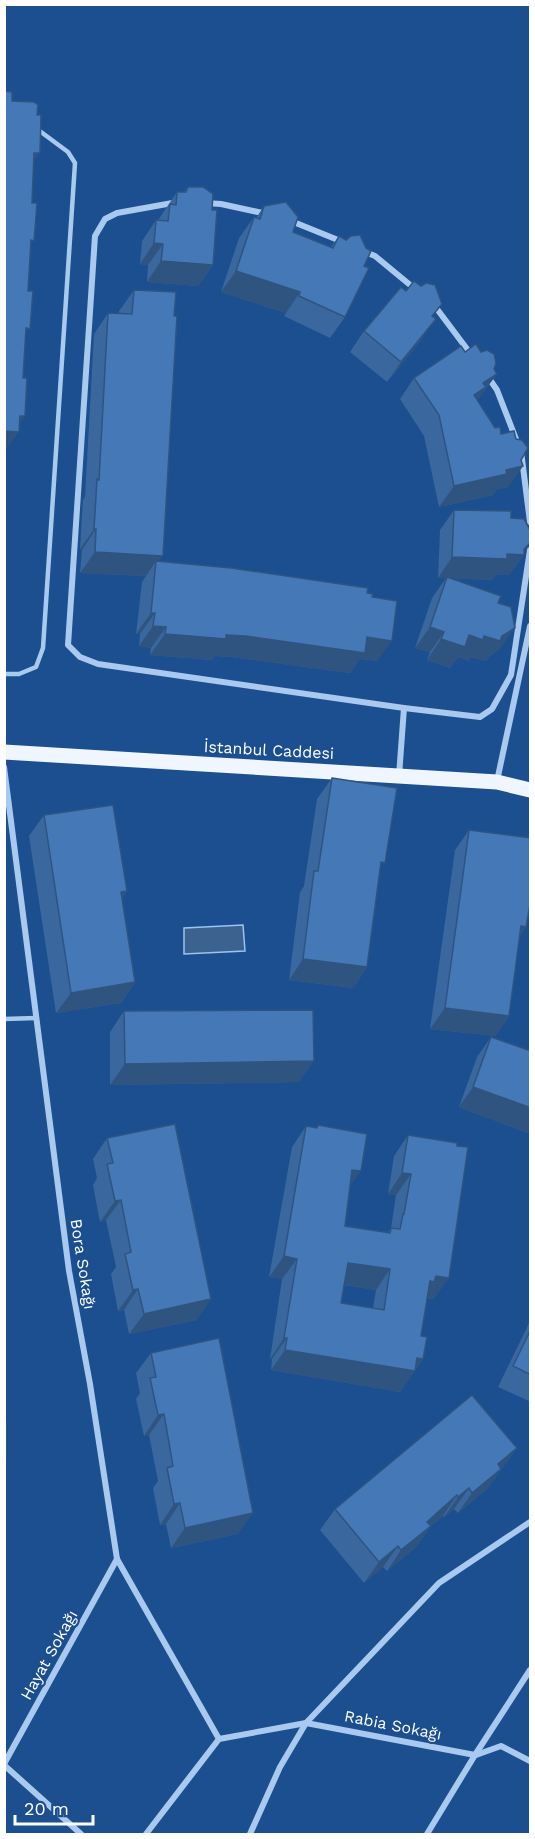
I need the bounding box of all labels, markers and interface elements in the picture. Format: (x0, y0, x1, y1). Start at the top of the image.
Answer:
street label: İstanbul Caddesi (203, 737, 335, 763)
street label: Bora Sokağı (66, 1218, 100, 1310)
street label: Hayat Sokağı (17, 1607, 81, 1703)
street label: Rabia Sokağı (343, 1706, 443, 1744)
scale bar (15, 1788, 93, 1826)
text: 20 m (24, 1798, 69, 1819)

